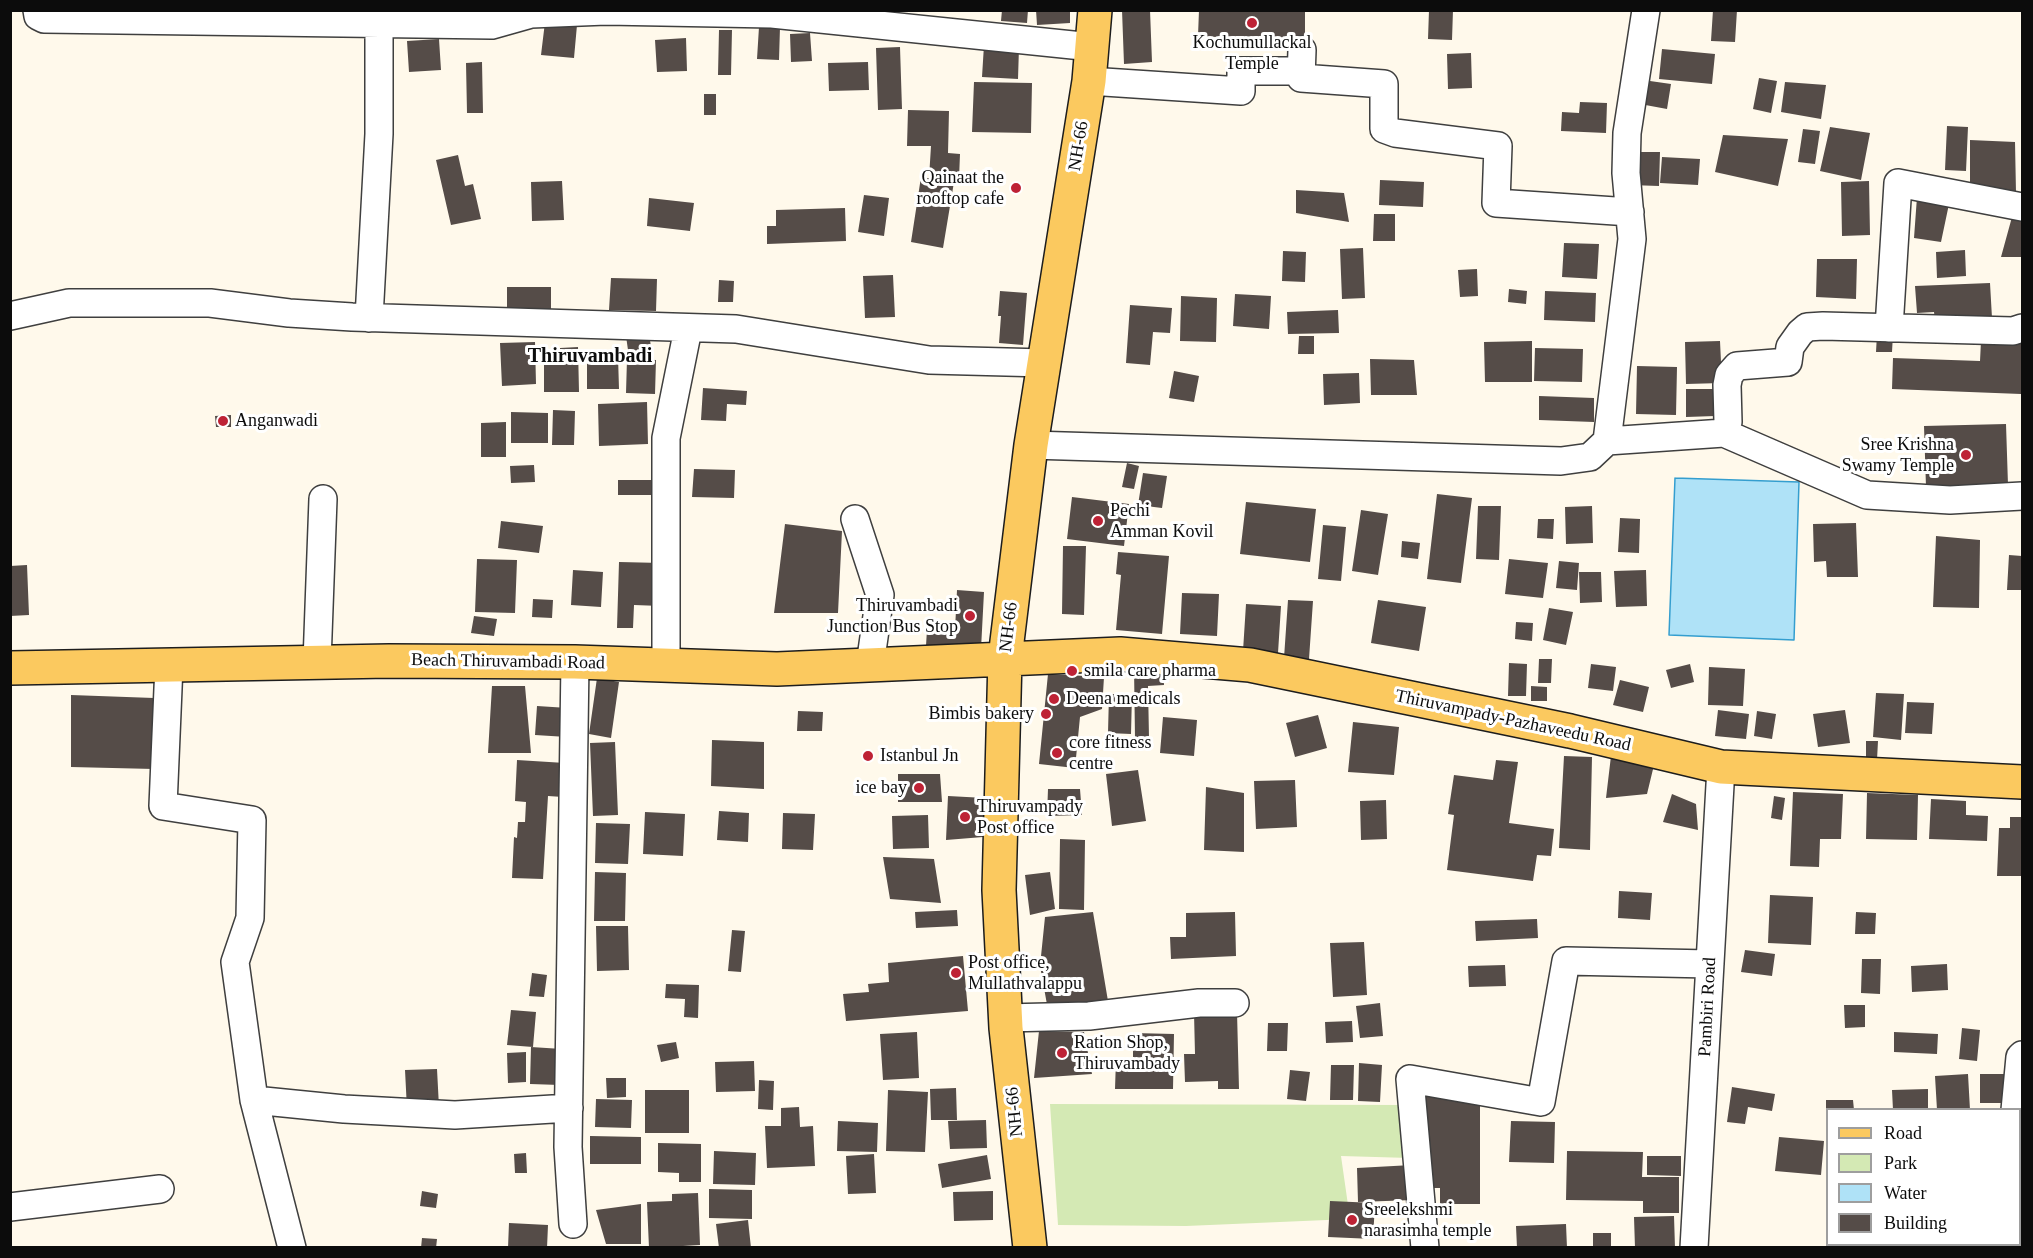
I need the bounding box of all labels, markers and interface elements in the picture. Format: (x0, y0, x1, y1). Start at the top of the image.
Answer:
marker: Kochumullackal Temple (1245, 16, 1259, 30)
place label: Kochumullackal Temple (1193, 32, 1311, 74)
street label: NH-66 (1064, 120, 1094, 172)
place label: Qainaat the rooftop cafe (917, 167, 1004, 210)
marker: Qainaat the rooftop cafe (1009, 181, 1023, 195)
district label: Thiruvambadi (528, 345, 652, 369)
place label: Anganwadi (235, 410, 318, 432)
marker: Anganwadi (216, 414, 230, 428)
place label: Sree Krishna Swamy Temple (1842, 434, 1954, 476)
marker: Sree Krishna Swamy Temple (1959, 448, 1973, 462)
place label: Pechi Amman Kovil (1110, 500, 1213, 542)
marker: Pechi Amman Kovil (1091, 514, 1105, 528)
place label: Thiruvambadi Junction Bus Stop (827, 595, 958, 638)
street label: NH-66 (995, 601, 1023, 653)
marker: Thiruvambadi Junction Bus Stop (963, 609, 977, 623)
street label: Beach Thiruvambadi Road (411, 650, 605, 674)
place label: smila care pharma (1084, 660, 1216, 682)
marker: smila care pharma (1065, 664, 1079, 678)
street label: Thiruvampady-Pazhaveedu Road (1393, 685, 1633, 757)
place label: Deena medicals (1066, 688, 1180, 710)
marker: Deena medicals (1047, 692, 1061, 706)
place label: Bimbis bakery (929, 703, 1034, 725)
marker: Bimbis bakery (1039, 707, 1053, 721)
place label: core fitness centre (1069, 732, 1151, 774)
place label: Istanbul Jn (880, 745, 958, 767)
marker: core fitness centre (1050, 746, 1064, 760)
marker: Istanbul Jn (861, 749, 875, 763)
place label: ice bay (856, 777, 907, 799)
marker: ice bay (912, 781, 926, 795)
place label: Thiruvampady Post office (977, 796, 1083, 838)
marker: Thiruvampady Post office (958, 810, 972, 824)
place label: Post office, Mullathvalappu (968, 952, 1082, 994)
street label: Pambiri Road (1695, 957, 1721, 1057)
marker: Post office, Mullathvalappu (949, 966, 963, 980)
place label: Ration Shop, Thiruvambady (1074, 1032, 1180, 1074)
marker: Ration Shop, Thiruvambady (1055, 1046, 1069, 1060)
street label: NH-66 (1002, 1086, 1028, 1138)
legend (1826, 1108, 2021, 1246)
text: Road (1884, 1123, 1922, 1143)
text: Park (1884, 1153, 1917, 1173)
text: Water (1884, 1183, 1927, 1203)
place label: Sreelekshmi narasimha temple (1364, 1199, 1491, 1242)
marker: Sreelekshmi narasimha temple (1345, 1213, 1359, 1227)
text: Building (1884, 1213, 1947, 1233)

